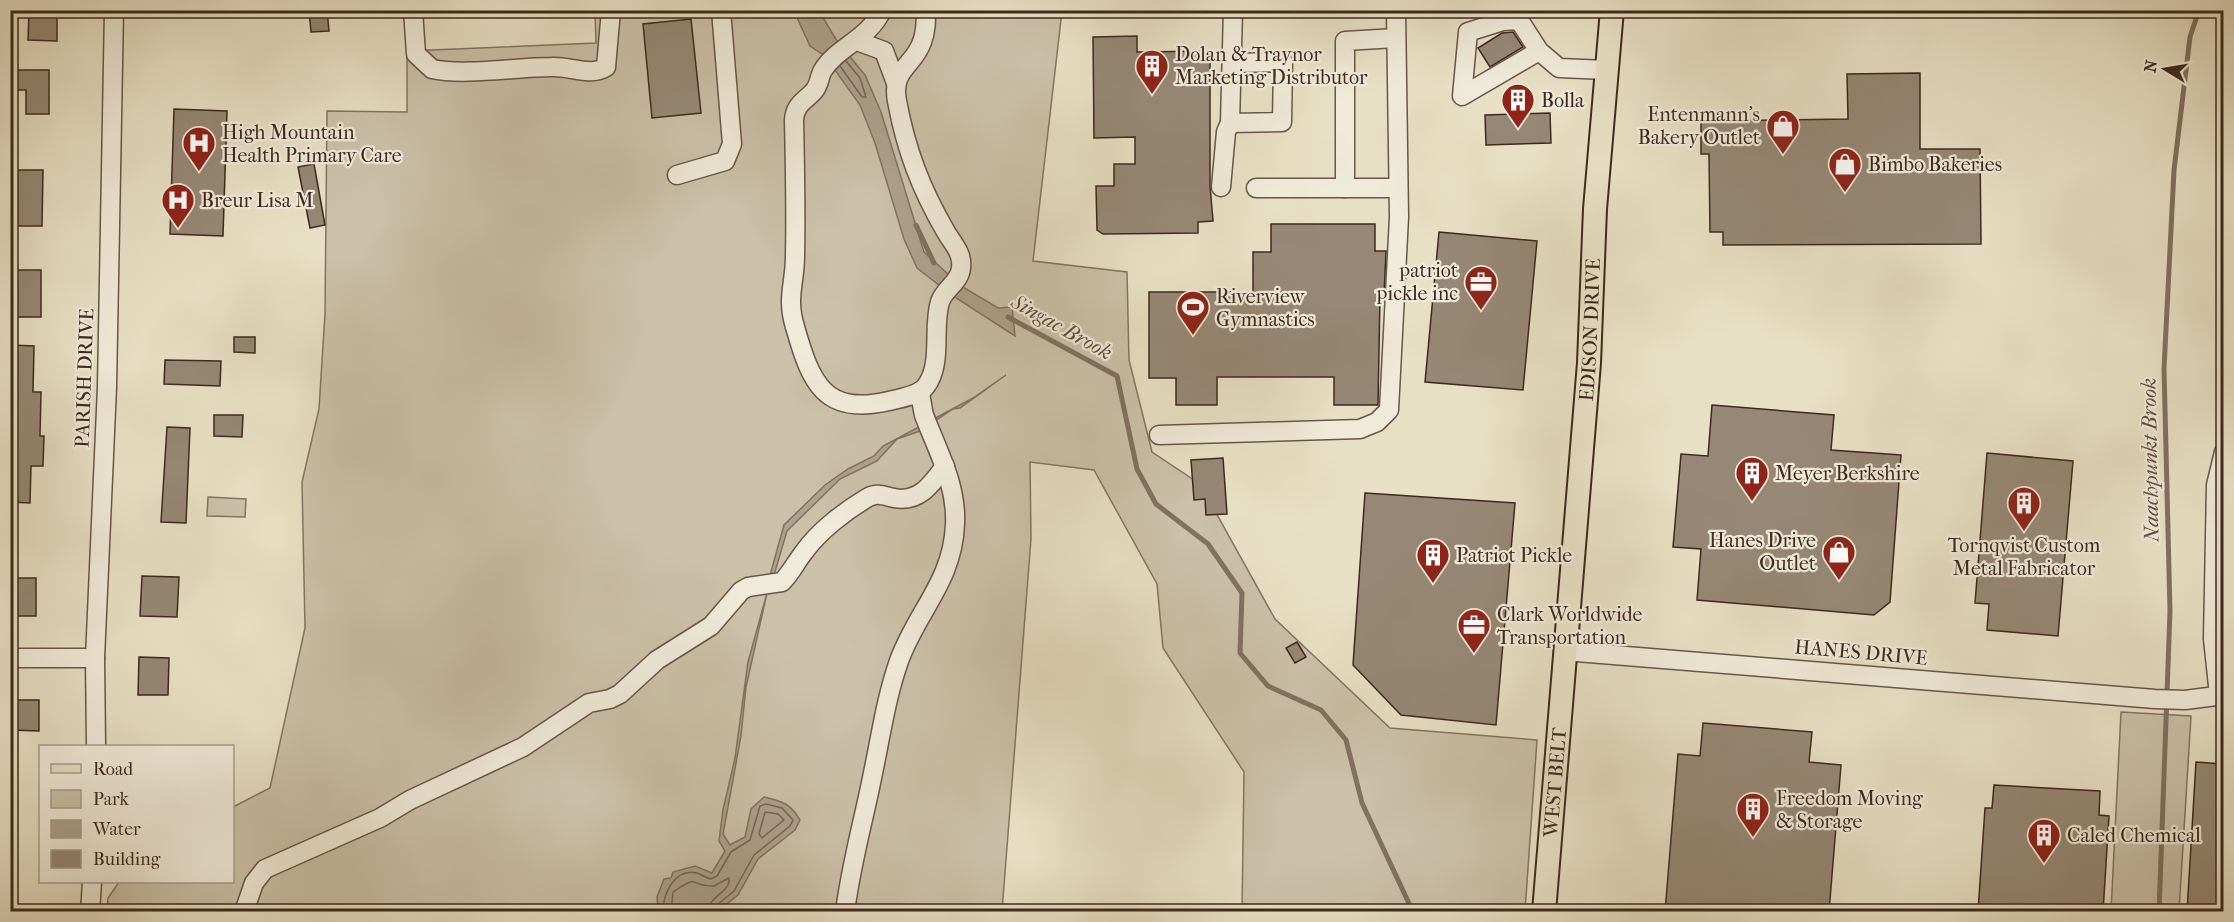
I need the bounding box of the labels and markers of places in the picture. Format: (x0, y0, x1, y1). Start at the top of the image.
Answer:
place label: Dolan & Traynor Marketing Distributor (1175, 43, 1368, 89)
building icon: Dolan & Traynor Marketing Distributor (1134, 48, 1170, 95)
building icon: Bolla (1500, 82, 1536, 129)
place label: Bolla (1541, 89, 1585, 112)
place label: Entenmann's Bakery Outlet (1638, 103, 1760, 149)
shop icon: Entenmann's Bakery Outlet (1765, 108, 1801, 155)
place label: High Mountain Health Primary Care (222, 121, 402, 167)
hospital icon: High Mountain Health Primary Care (181, 125, 217, 172)
shop icon: Bimbo Bakeries (1827, 146, 1863, 193)
place label: Bimbo Bakeries (1868, 153, 2002, 176)
hospital icon: Breur Lisa M (160, 182, 196, 229)
place label: Breur Lisa M (201, 189, 314, 212)
place label: patriot pickle inc (1376, 259, 1458, 305)
office icon: patriot pickle inc (1463, 264, 1499, 311)
place label: Riverview Gymnastics (1216, 285, 1315, 331)
sports icon: Riverview Gymnastics (1175, 289, 1211, 336)
building icon: Meyer Berkshire (1734, 455, 1770, 502)
place label: Meyer Berkshire (1775, 462, 1920, 485)
building icon: Tornqvist Custom Metal Fabricator (2006, 485, 2042, 532)
place label: Hanes Drive Outlet (1709, 529, 1816, 575)
shop icon: Hanes Drive Outlet (1821, 534, 1857, 581)
place label: Tornqvist Custom Metal Fabricator (1948, 534, 2101, 580)
building icon: Patriot Pickle (1415, 537, 1451, 584)
place label: Patriot Pickle (1456, 544, 1572, 567)
place label: Clark Worldwide Transportation (1497, 603, 1643, 649)
office icon: Clark Worldwide Transportation (1456, 607, 1492, 654)
place label: Freedom Moving & Storage (1776, 787, 1923, 833)
building icon: Freedom Moving & Storage (1735, 791, 1771, 838)
building icon: Caled Chemical (2026, 817, 2062, 864)
place label: Caled Chemical (2067, 824, 2201, 847)

